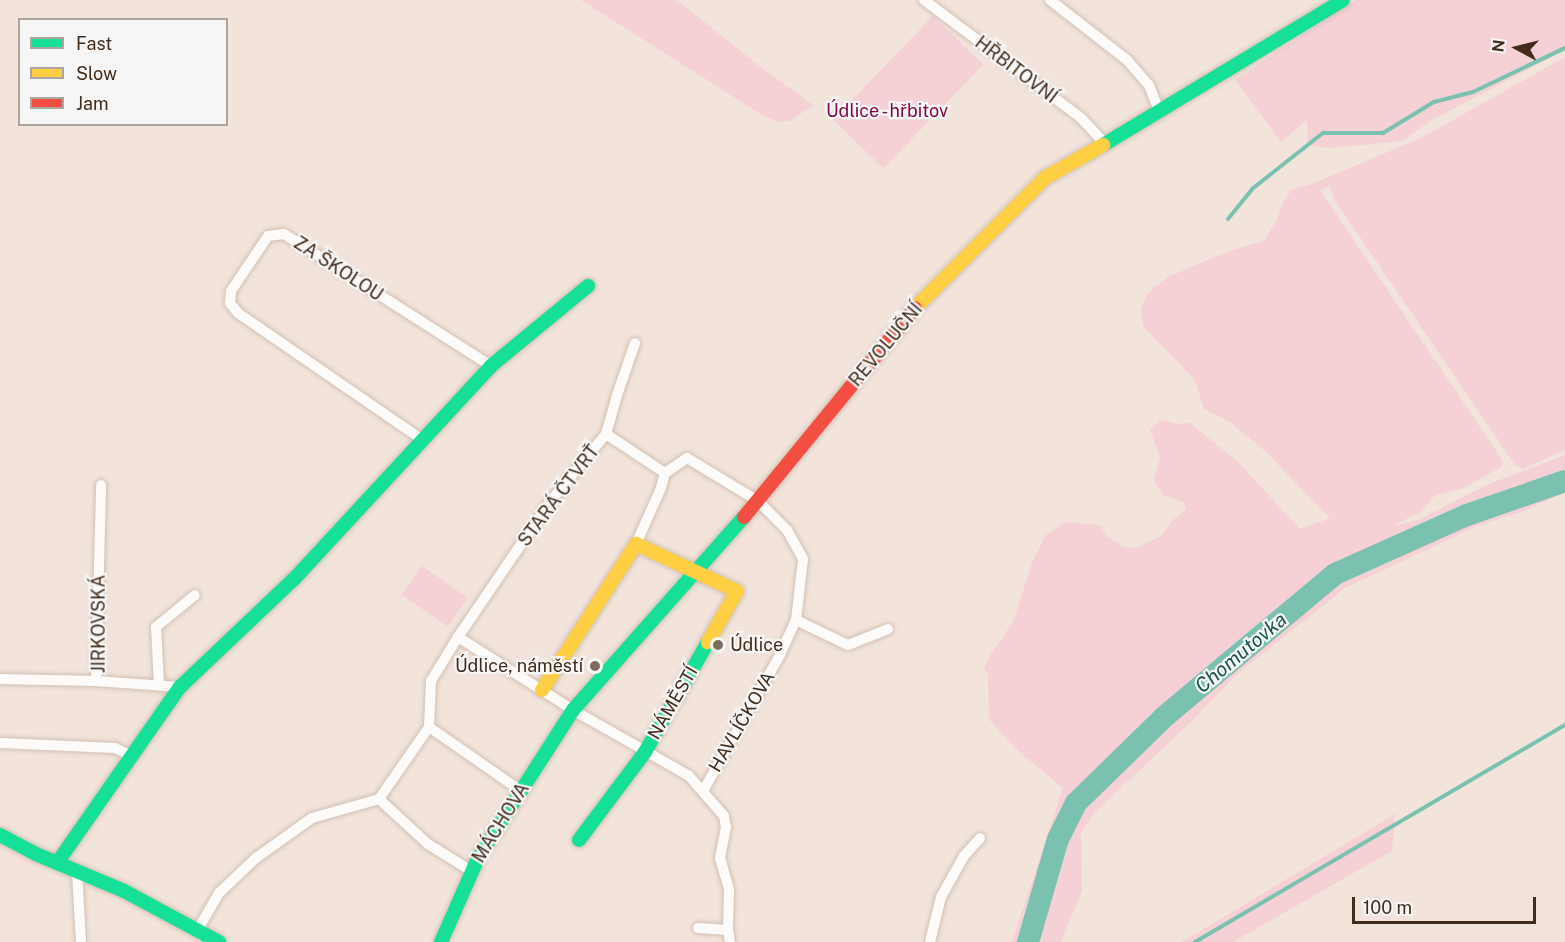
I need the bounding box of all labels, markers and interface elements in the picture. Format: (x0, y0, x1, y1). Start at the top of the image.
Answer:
legend (18, 18, 228, 126)
north arrow (1487, 18, 1547, 78)
street label: HŘBITOVNÍ (971, 32, 1061, 108)
text: Fast (76, 33, 112, 54)
text: N (1488, 38, 1509, 53)
text: Slow (76, 63, 117, 84)
text: Jam (76, 93, 109, 114)
park label: Údlice - hřbitov (823, 100, 951, 122)
street label: ZA ŠKOLOU (289, 232, 387, 306)
street label: REVOLUČNÍ (845, 299, 927, 391)
street label: STARÁ ČTVRŤ (514, 441, 604, 551)
street label: JIRKOVSKÁ (88, 575, 110, 673)
water label: Chomutovka (1190, 608, 1292, 698)
place label: Údlice (730, 634, 783, 656)
marker: Údlice (711, 638, 725, 652)
place label: Údlice, náměstí (455, 655, 583, 677)
marker: Údlice, náměstí (588, 659, 602, 673)
street label: NÁMĚSTÍ (643, 662, 703, 744)
street label: HAVLÍČKOVA (705, 668, 779, 776)
street label: MÁCHOVA (468, 779, 534, 867)
scale bar (1355, 885, 1540, 923)
text: 100 m (1363, 897, 1412, 918)

